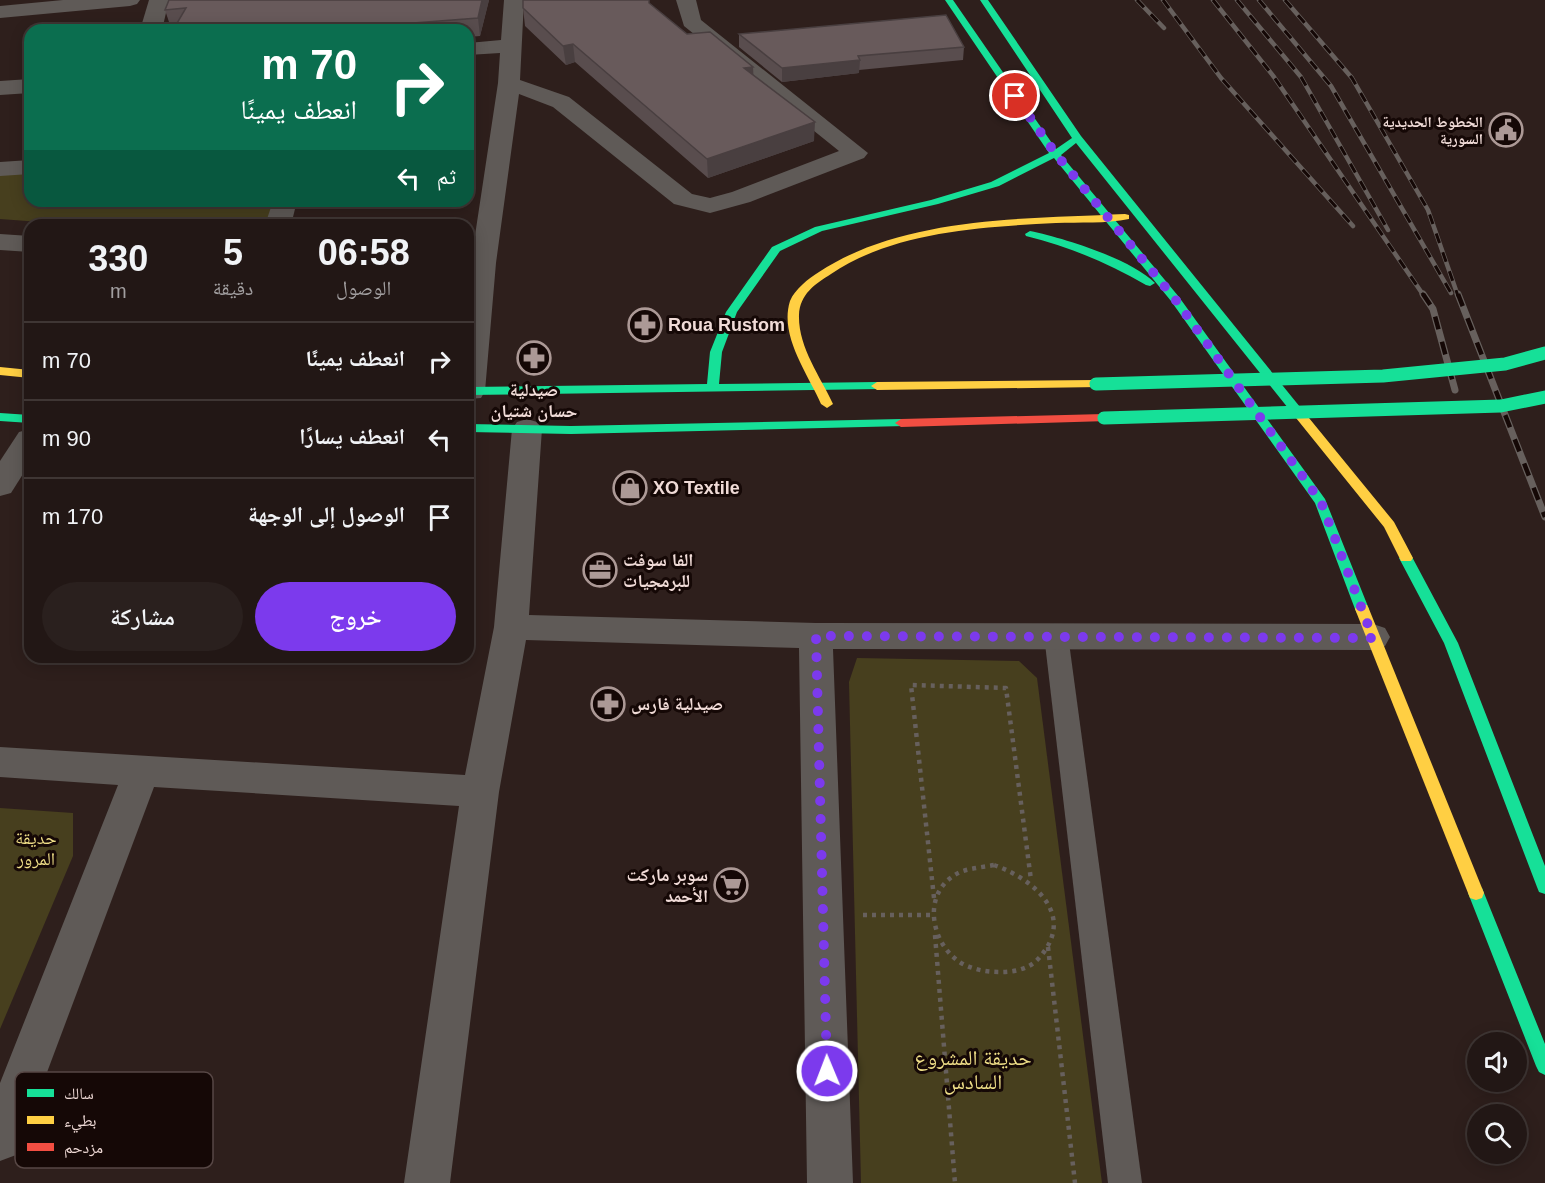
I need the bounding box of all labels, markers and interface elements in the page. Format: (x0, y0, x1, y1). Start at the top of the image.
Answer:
text: 70 m (261, 41, 357, 88)
icon: right (378, 48, 456, 126)
pin (989, 70, 1040, 121)
icon: arrive (998, 79, 1031, 112)
text: انعطف يمينًا (241, 95, 357, 125)
public building icon: الخطوط الحديدية السورية (1488, 112, 1524, 148)
place label: الخطوط الحديدية السورية (1382, 113, 1483, 147)
icon: left (392, 162, 425, 195)
text: ثم (437, 164, 456, 189)
text: 5 (223, 232, 243, 273)
text: 06:58 (318, 232, 410, 273)
text: 330 (88, 238, 148, 279)
text: دقيقة (213, 277, 253, 299)
text: الوصول (336, 277, 391, 299)
text: m (110, 280, 127, 302)
pharmacy icon: Roua Rustom (627, 307, 663, 343)
place label: Roua Rustom (668, 315, 785, 335)
pharmacy icon: صيدلية حسان شتيان (516, 340, 552, 376)
icon: right (423, 345, 456, 378)
text: انعطف يمينًا (306, 346, 405, 371)
text: 70 m (42, 348, 91, 373)
place label: صيدلية حسان شتيان (491, 380, 578, 422)
icon: left (423, 423, 456, 456)
text: انعطف يسارًا (299, 424, 405, 449)
text: 90 m (42, 426, 91, 451)
shop icon: XO Textile (612, 470, 648, 506)
place label: XO Textile (653, 478, 740, 498)
icon: arrive (423, 501, 456, 534)
text: الوصول إلى الوجهة (248, 502, 405, 527)
text: 170 m (42, 504, 103, 529)
place label: الفا سوفت للبرمجيات (623, 550, 693, 592)
office icon: الفا سوفت للبرمجيات (582, 552, 618, 588)
button: مشاركة (42, 582, 243, 651)
button: خروج (255, 582, 456, 651)
pharmacy icon: صيدلية فارس (590, 686, 626, 722)
place label: صيدلية فارس (631, 694, 723, 715)
park label: حديقة المرور (15, 828, 57, 869)
place label: سوبر ماركت الأحمد (626, 865, 708, 906)
supermarket icon: سوبر ماركت الأحمد (713, 867, 749, 903)
map controls (1467, 1032, 1527, 1164)
button: sound (1467, 1032, 1527, 1092)
position arrow (795, 1039, 859, 1103)
park label: حديقة المشروع السادس (914, 1046, 1032, 1095)
legend (15, 1072, 213, 1168)
text: سالك (64, 1085, 94, 1102)
button: search (1467, 1104, 1527, 1164)
text: بطيء (64, 1112, 96, 1133)
text: مزدحم (64, 1139, 103, 1158)

